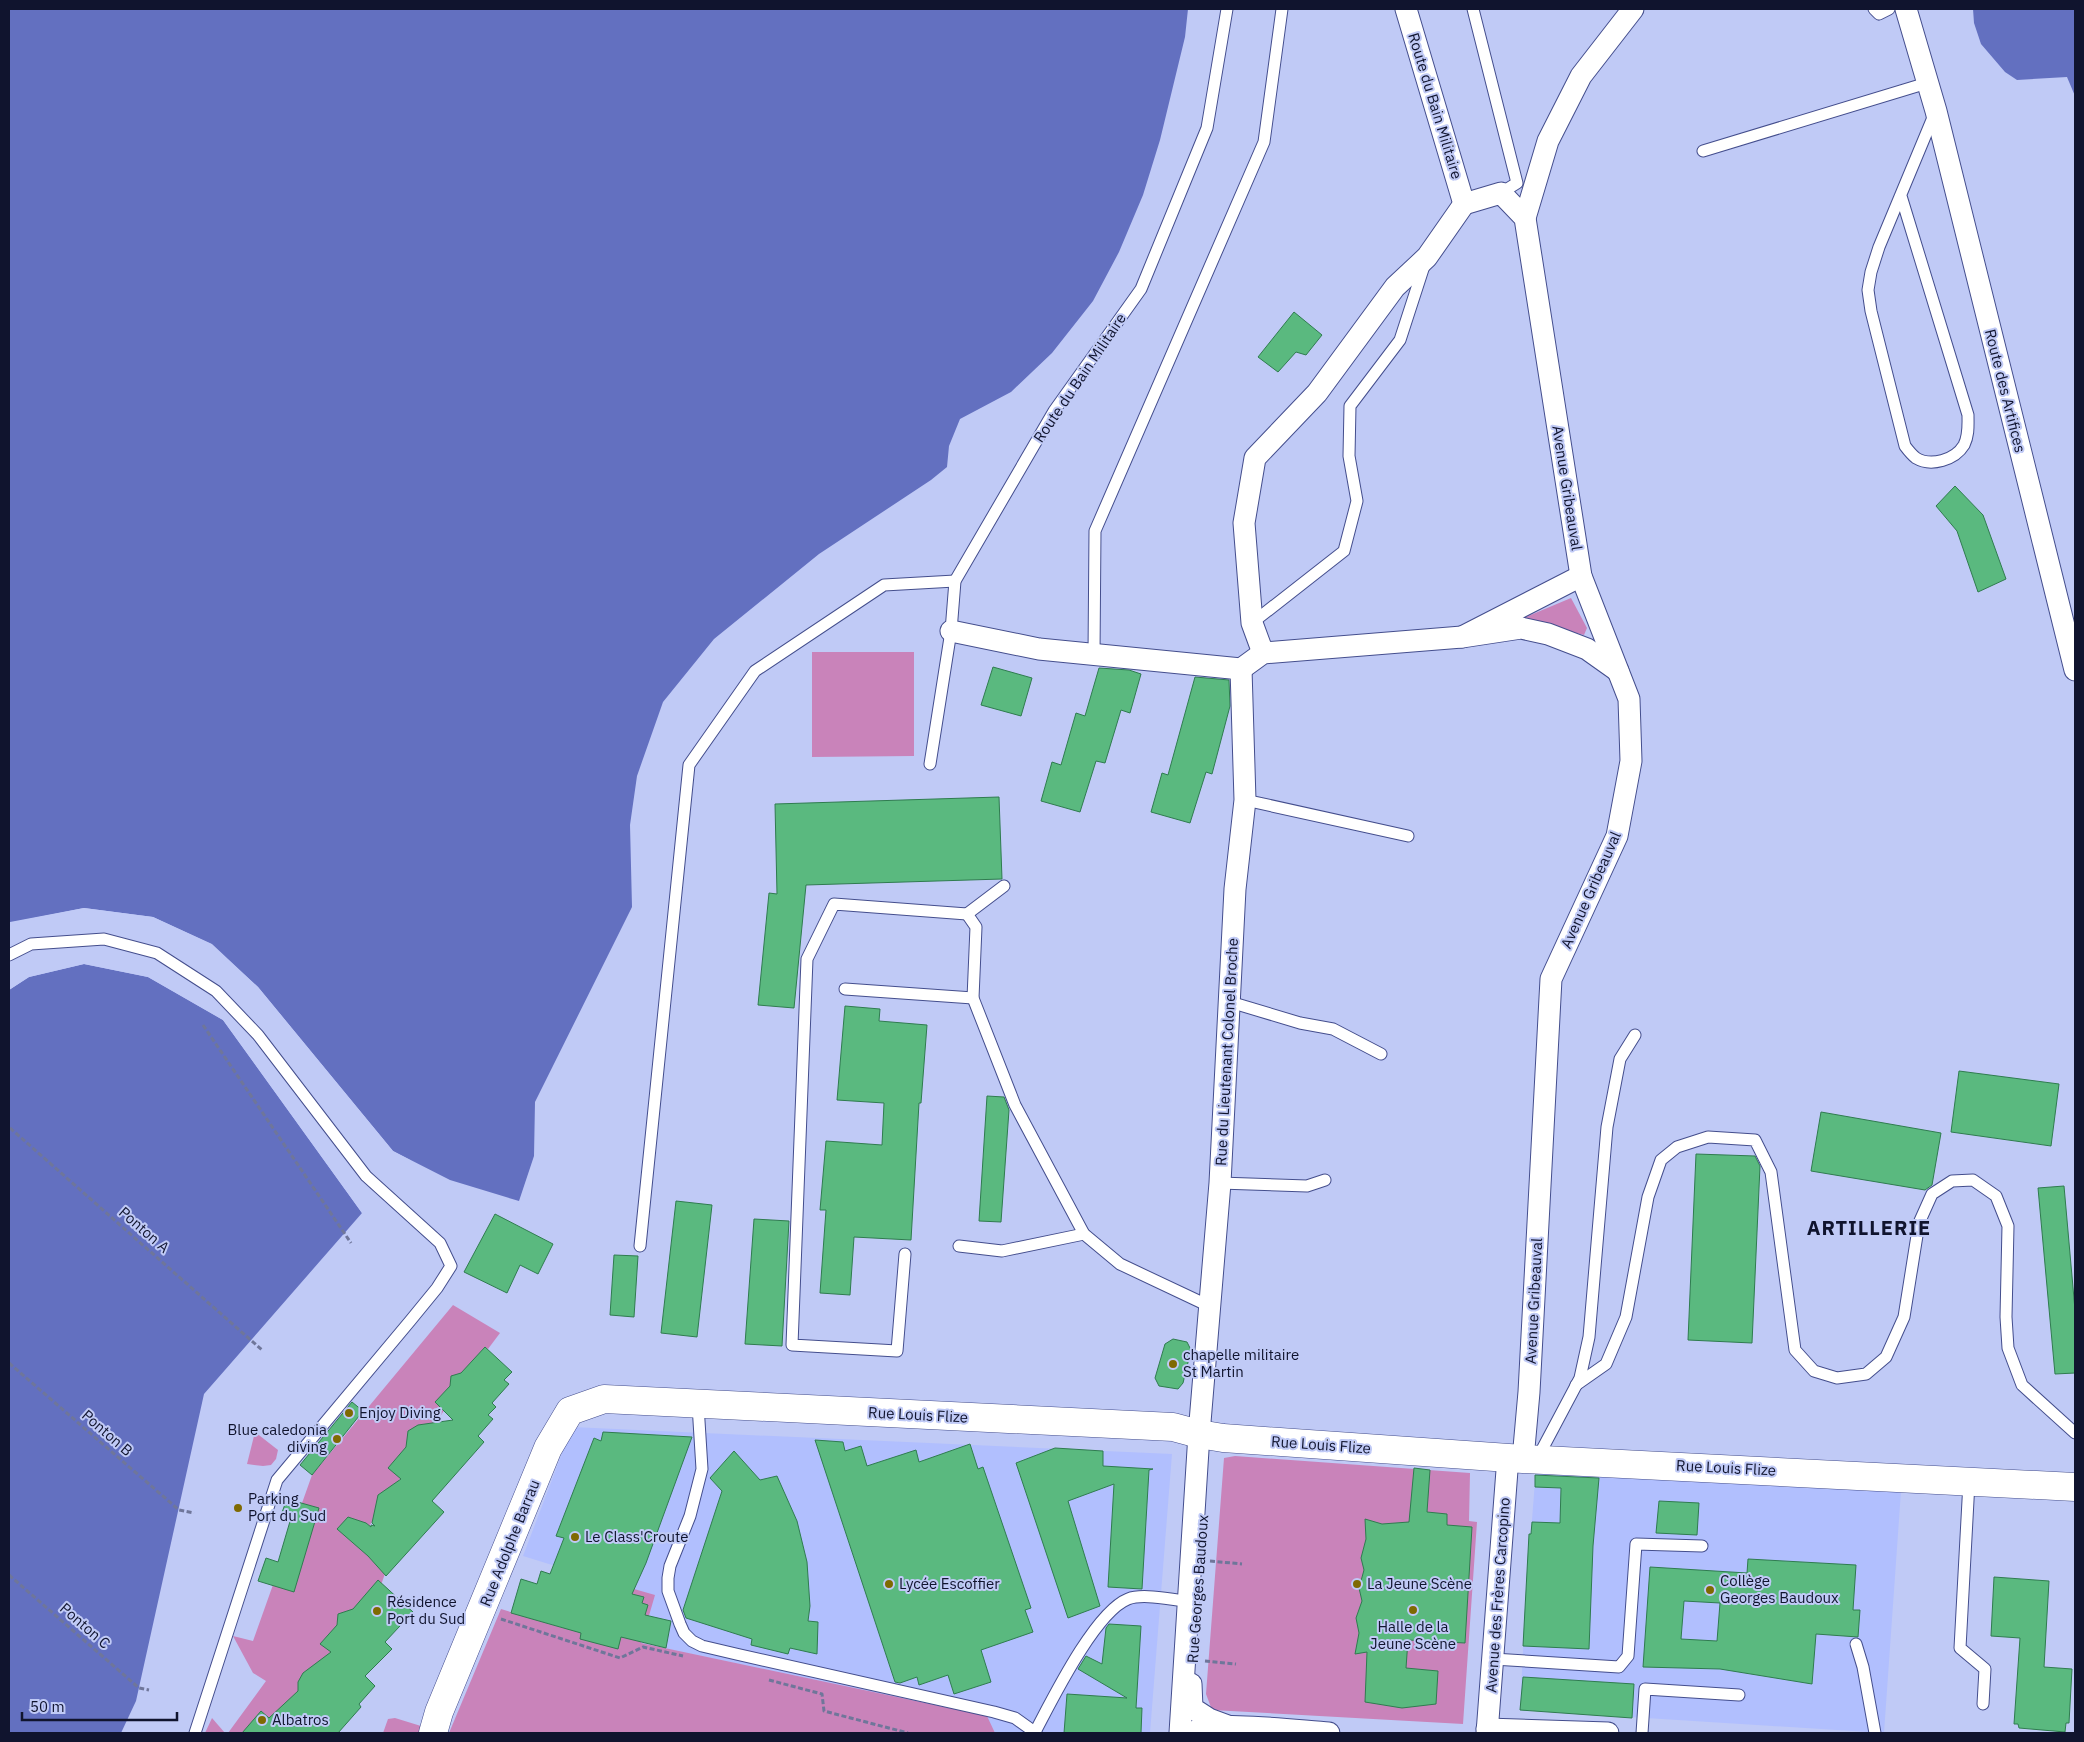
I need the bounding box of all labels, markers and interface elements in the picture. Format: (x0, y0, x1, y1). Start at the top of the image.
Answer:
street label: Route du Bain Militaire (1404, 30, 1467, 181)
street label: Route du Bain Militaire (1029, 309, 1130, 446)
street label: Route des Artifices (1981, 327, 2030, 455)
street label: Avenue Gribeauval (1548, 424, 1587, 552)
street label: Avenue Gribeauval (1556, 828, 1625, 951)
street label: Rue du Lieutenant Colonel Broche (1211, 937, 1242, 1167)
street label: Ponton A (115, 1202, 174, 1257)
district label: ARTILLERIE (1807, 1214, 1931, 1241)
street label: Avenue Gribeauval (1521, 1238, 1546, 1364)
place label: chapelle militaire St Martin (1183, 1345, 1299, 1381)
marker: chapelle militaire St Martin (1167, 1358, 1179, 1370)
street label: Rue Louis Flize (868, 1402, 968, 1427)
place label: Enjoy Diving (359, 1403, 441, 1422)
street label: Ponton B (78, 1405, 137, 1460)
marker: Enjoy Diving (343, 1407, 355, 1419)
place label: Blue caledonia diving (228, 1420, 327, 1456)
street label: Rue Louis Flize (1270, 1432, 1372, 1457)
marker: Blue caledonia diving (331, 1433, 343, 1445)
street label: Rue Louis Flize (1676, 1455, 1776, 1480)
street label: Rue Adolphe Barrau (475, 1477, 544, 1609)
place label: Parking Port du Sud (248, 1489, 326, 1525)
street label: Avenue des Frères Carcopino (1481, 1497, 1514, 1693)
marker: Parking Port du Sud (232, 1502, 244, 1514)
street label: Rue Georges Baudoux (1183, 1514, 1212, 1664)
place label: Le Class'Croute (585, 1527, 689, 1546)
marker: Le Class'Croute (569, 1531, 581, 1543)
place label: Collège Georges Baudoux (1720, 1571, 1839, 1607)
place label: Lycée Escoffier (899, 1574, 1000, 1593)
place label: La Jeune Scène (1367, 1574, 1472, 1593)
marker: Lycée Escoffier (883, 1578, 895, 1590)
marker: La Jeune Scène (1351, 1578, 1363, 1590)
marker: Collège Georges Baudoux (1704, 1584, 1716, 1596)
place label: Résidence Port du Sud (387, 1592, 465, 1628)
street label: Ponton C (56, 1599, 114, 1653)
marker: Halle de la Jeune Scène (1407, 1604, 1419, 1616)
marker: Résidence Port du Sud (371, 1605, 383, 1617)
place label: Halle de la Jeune Scène (1370, 1617, 1456, 1653)
scale bar (22, 1690, 178, 1722)
text: 50 m (30, 1697, 65, 1716)
place label: Albatros (272, 1710, 329, 1729)
marker: Albatros (256, 1714, 268, 1726)

